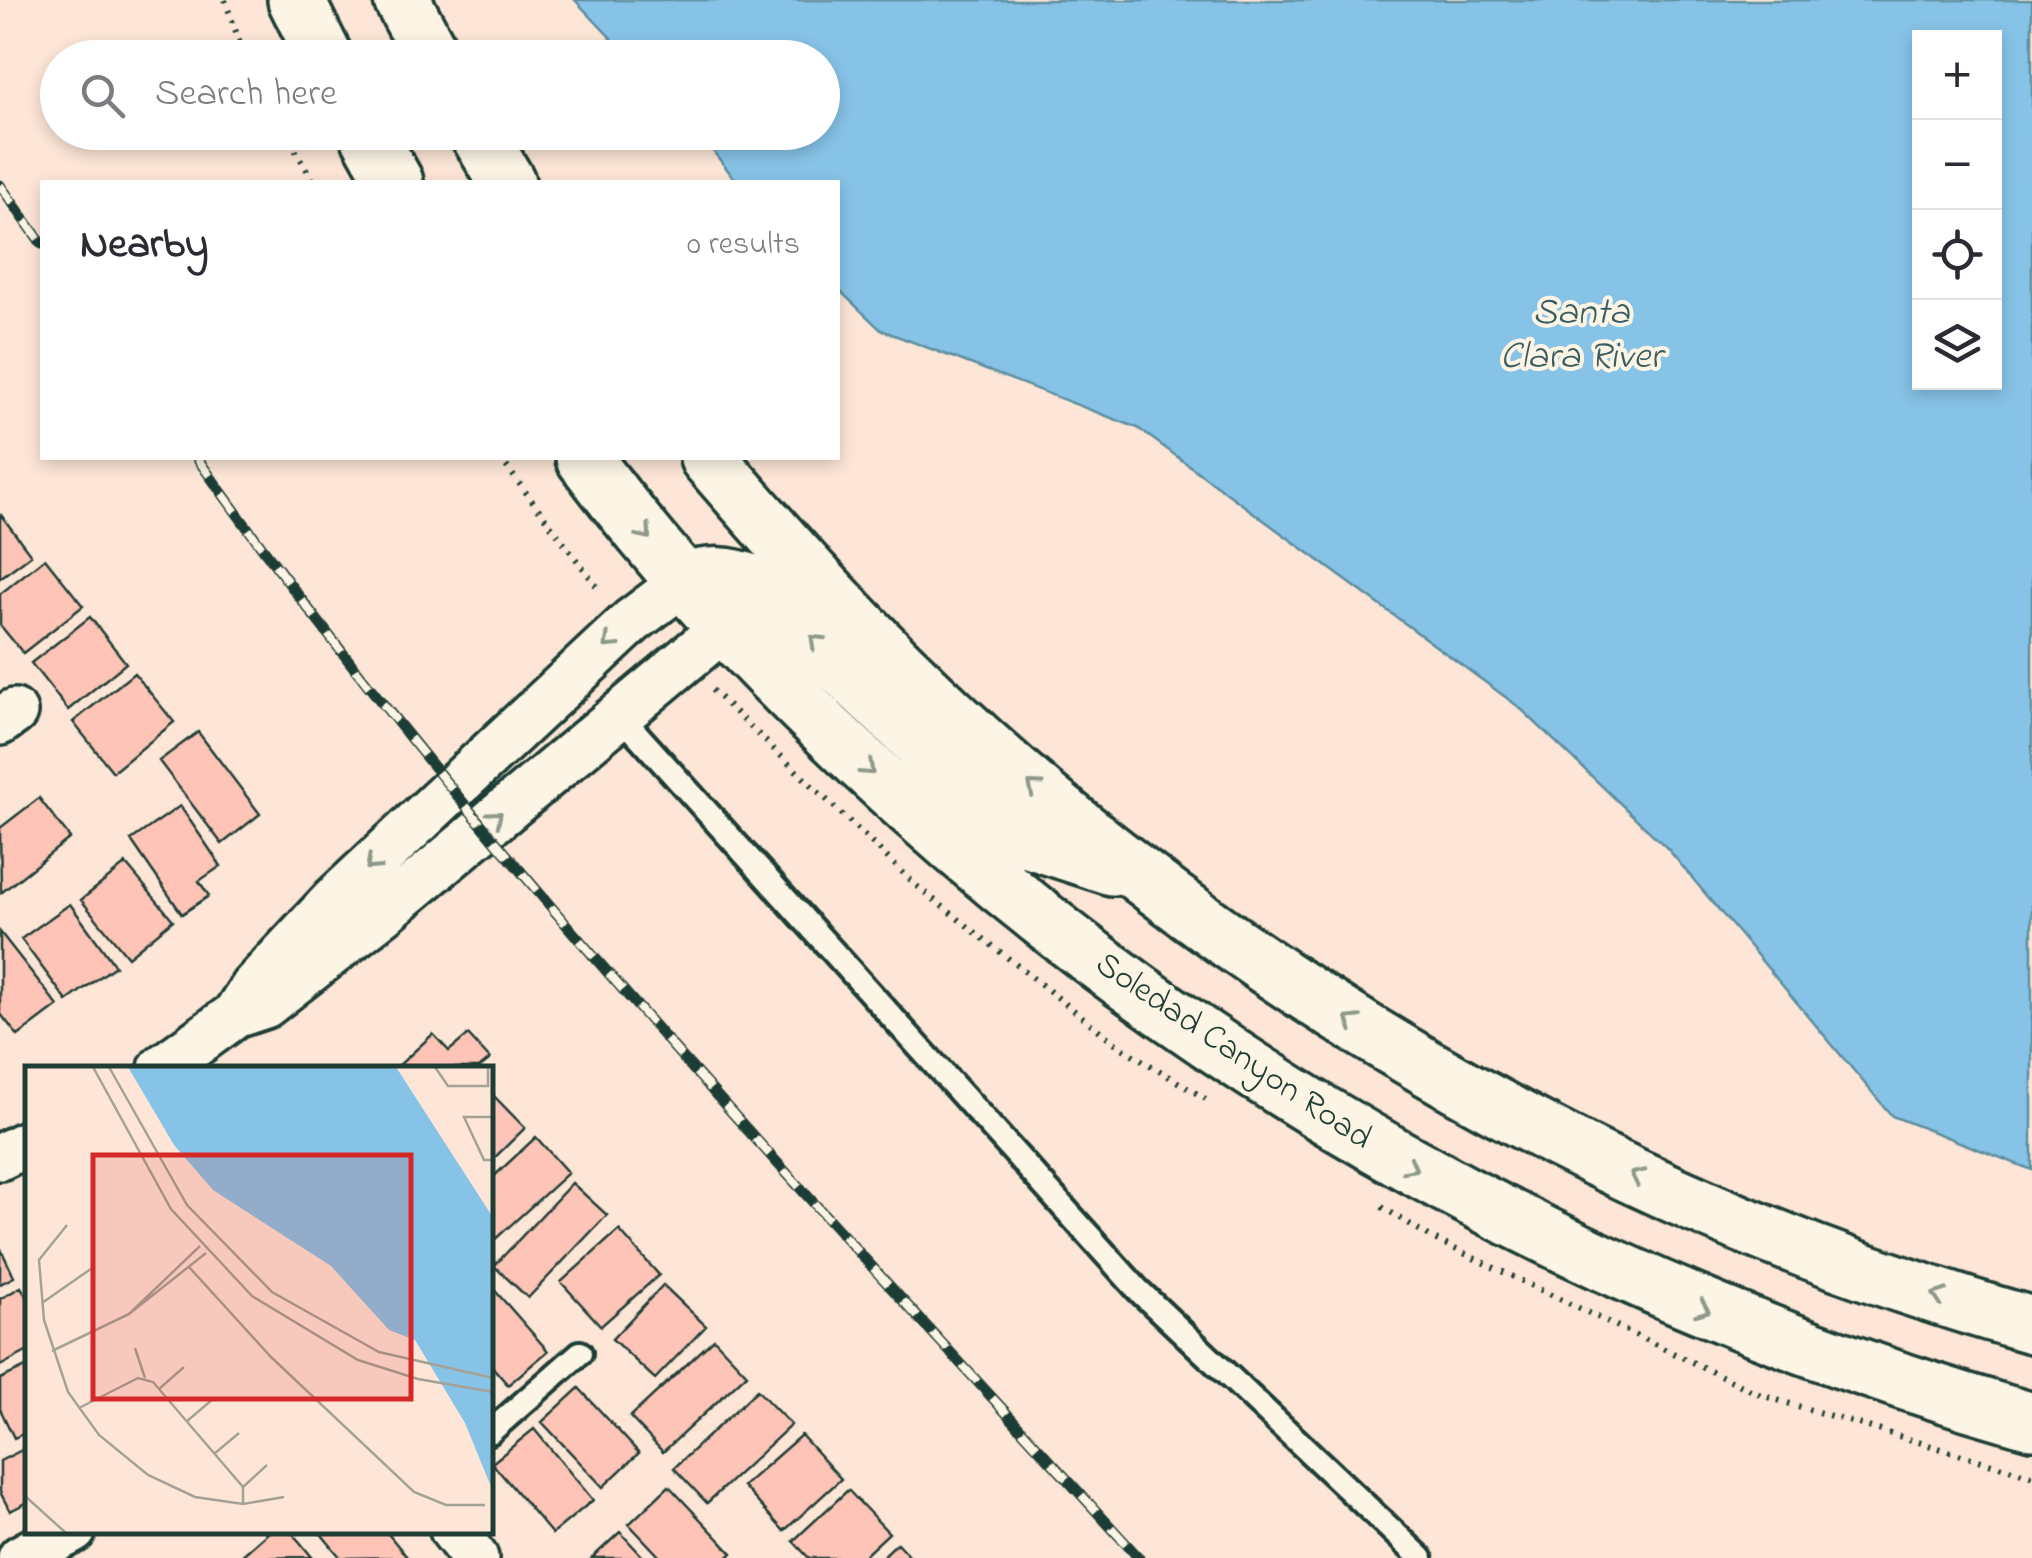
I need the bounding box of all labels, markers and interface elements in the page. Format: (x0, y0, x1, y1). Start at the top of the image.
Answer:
map controls (1912, 30, 2002, 390)
button: + (1912, 30, 2002, 120)
search box (40, 40, 840, 150)
text: Search here (155, 67, 337, 123)
icon: search (75, 68, 130, 123)
button: − (1912, 120, 2002, 210)
button: locate (1912, 210, 2002, 300)
text: Nearby (80, 215, 208, 276)
text: 0 results (687, 222, 800, 269)
water label: Santa Clara River (1500, 286, 1666, 386)
button: layers (1912, 300, 2002, 390)
one-way arrow (634, 521, 652, 539)
one-way arrow (603, 630, 621, 648)
one-way arrow (809, 635, 827, 653)
one-way arrow (856, 757, 875, 775)
one-way arrow (1027, 781, 1045, 799)
one-way arrow (484, 810, 503, 828)
one-way arrow (365, 852, 384, 870)
street label: Soledad Canyon Road (1084, 940, 1382, 1164)
one-way arrow (1345, 1014, 1363, 1033)
inset map (25, 1066, 492, 1533)
one-way arrow (1400, 1155, 1418, 1175)
one-way arrow (1629, 1169, 1647, 1189)
one-way arrow (1931, 1287, 1948, 1308)
one-way arrow (1693, 1298, 1711, 1318)

